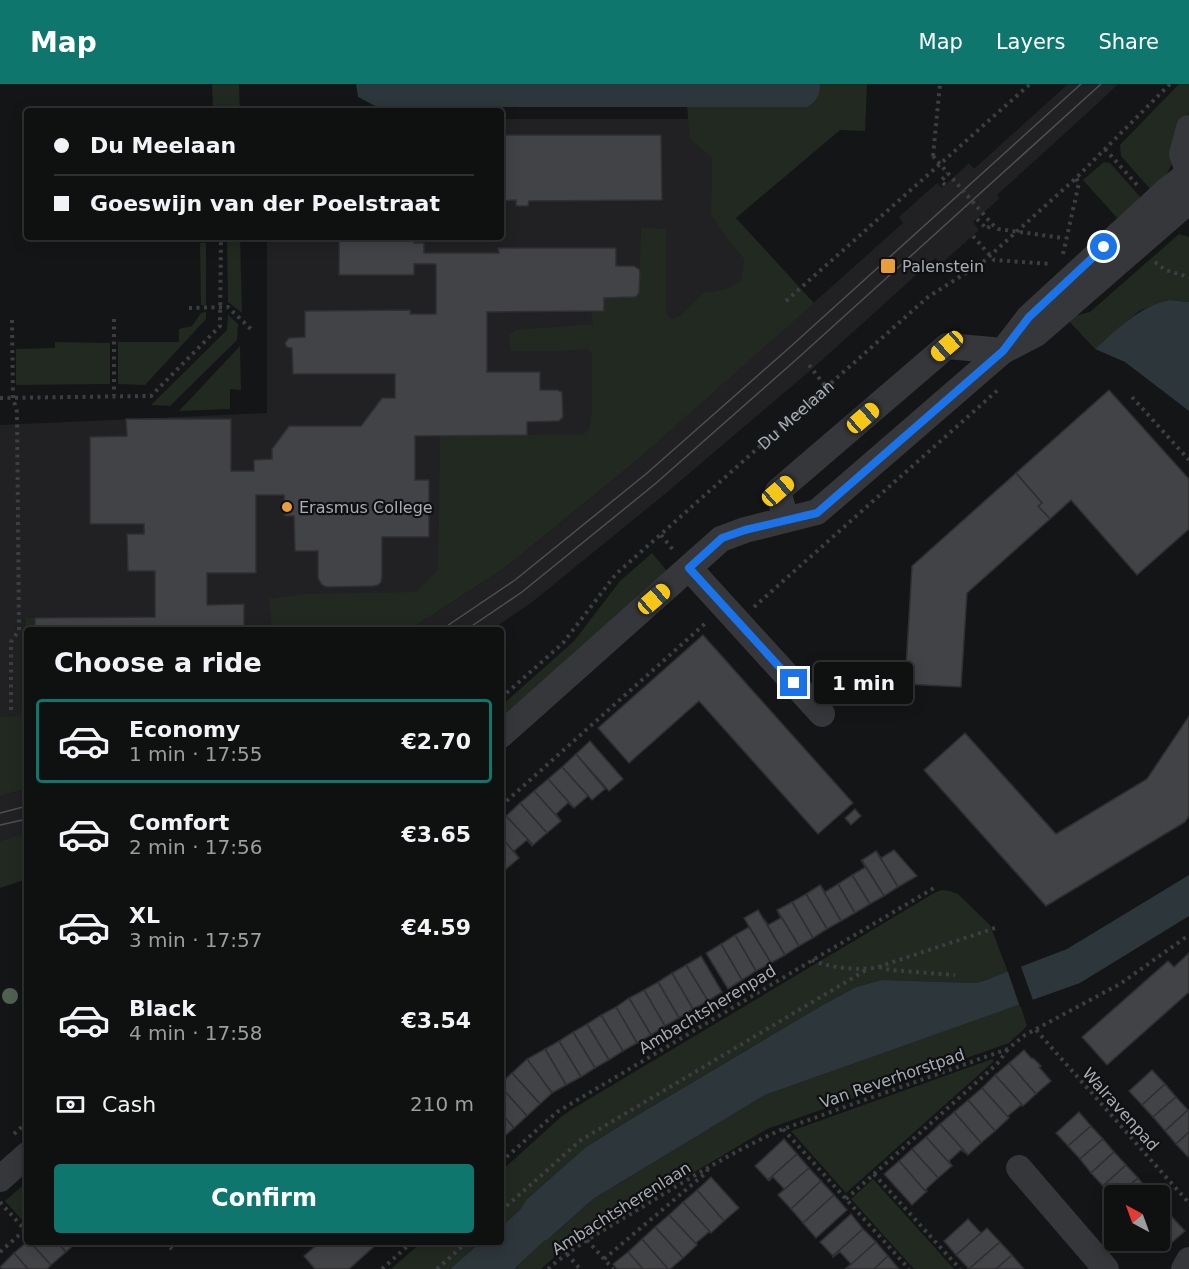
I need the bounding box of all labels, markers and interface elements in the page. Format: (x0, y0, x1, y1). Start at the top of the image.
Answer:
text: Map (30, 26, 97, 59)
text: Map (919, 30, 963, 54)
text: Layers (996, 30, 1065, 54)
text: Share (1098, 30, 1159, 54)
text: Du Meelaan (90, 133, 236, 158)
text: Goeswijn van der Poelstraat (90, 191, 440, 216)
route start (1090, 233, 1117, 260)
marker: Palenstein (879, 257, 897, 275)
place label: Palenstein (902, 257, 984, 276)
car (928, 327, 966, 365)
street label: Du Meelaan (754, 376, 838, 454)
car (844, 399, 882, 437)
car (759, 472, 797, 510)
place label: Erasmus College (299, 498, 433, 517)
marker: Erasmus College (280, 500, 294, 514)
car (635, 580, 673, 618)
text: Choose a ride (54, 647, 262, 678)
callout: 1 min (815, 662, 914, 704)
route end (780, 669, 807, 696)
text: 1 min (832, 671, 895, 695)
icon: car (57, 714, 111, 768)
text: Economy (129, 717, 240, 742)
text: €2.70 (401, 729, 471, 754)
text: 1 min · 17:55 (129, 742, 263, 766)
icon: car (57, 807, 111, 861)
text: Comfort (129, 810, 229, 835)
text: €3.65 (401, 822, 471, 847)
text: 2 min · 17:56 (129, 835, 263, 859)
icon: car (57, 900, 111, 954)
text: XL (129, 903, 160, 928)
text: €4.59 (401, 915, 471, 940)
text: 3 min · 17:57 (129, 928, 263, 952)
street label: Ambachtsherenpad (635, 961, 779, 1058)
icon: car (57, 993, 111, 1047)
text: Black (129, 996, 196, 1021)
text: €3.54 (401, 1008, 471, 1033)
text: 4 min · 17:58 (129, 1021, 263, 1045)
street label: Van Reverhorstpad (817, 1045, 967, 1112)
street label: Walravenpad (1078, 1064, 1163, 1155)
icon: cash (54, 1088, 87, 1121)
text: Cash (102, 1092, 156, 1117)
text: 210 m (410, 1092, 474, 1116)
street label: Ambachtsherenlaan (548, 1158, 694, 1259)
button: Confirm (54, 1164, 474, 1233)
north arrow (1104, 1185, 1170, 1251)
map controls (1104, 1185, 1170, 1251)

